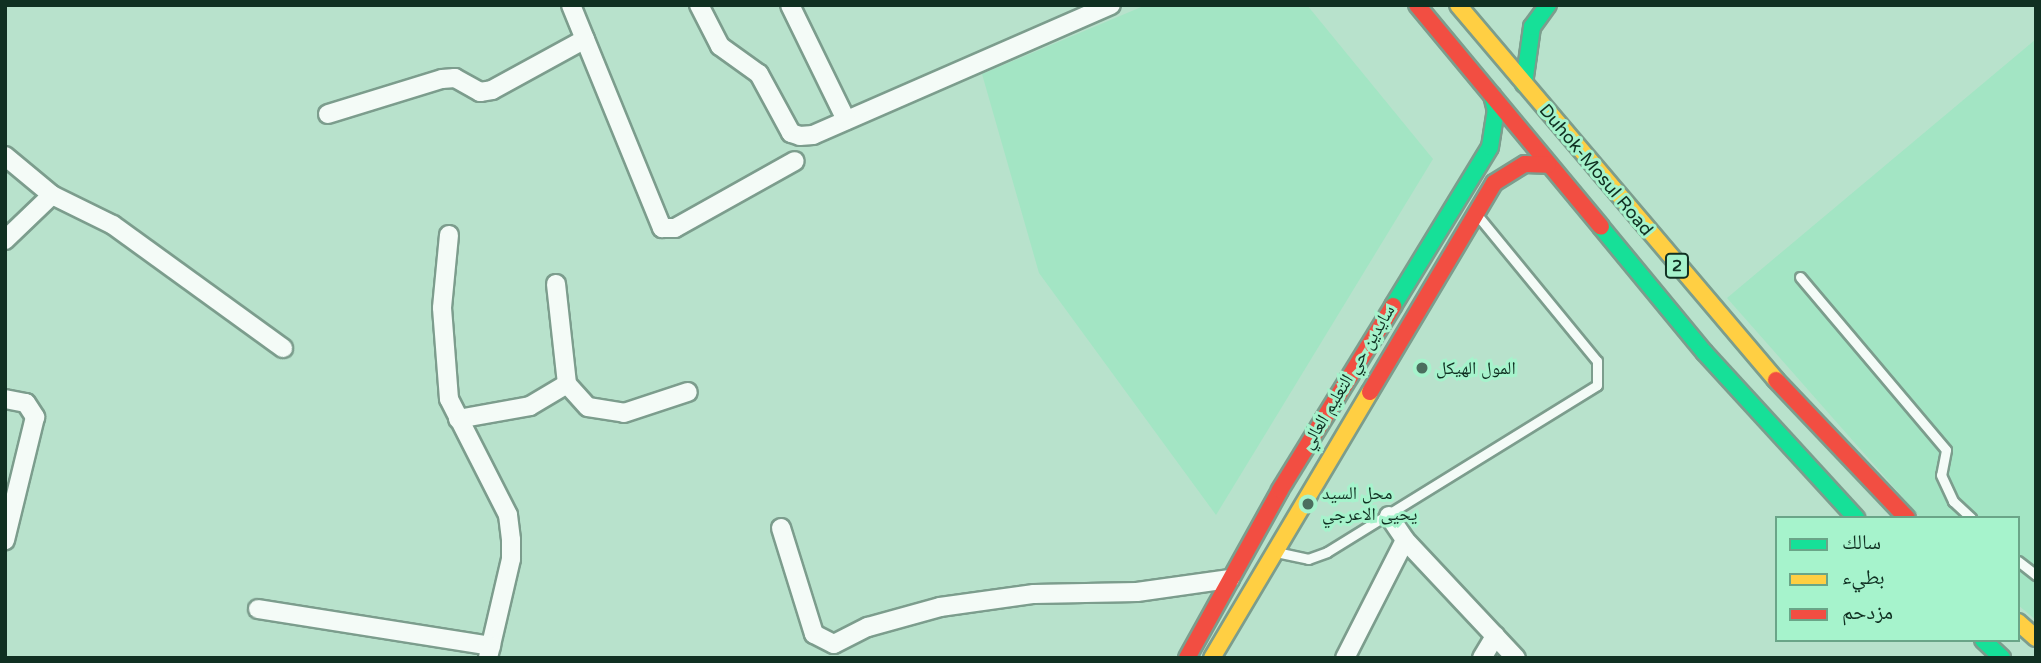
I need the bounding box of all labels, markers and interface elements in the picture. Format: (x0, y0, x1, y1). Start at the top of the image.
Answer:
street label: Duhok-Mosul Road (1535, 100, 1657, 240)
road number: 2 (1665, 254, 1689, 278)
street label: سايدين حي التعليم العالي (1296, 301, 1400, 453)
place label: المول الهيكل (1436, 357, 1516, 379)
marker: المول الهيكل (1414, 360, 1430, 376)
place label: محل السيد يحيى الاعرجي (1322, 483, 1417, 526)
marker: محل السيد يحيى الاعرجي (1300, 496, 1316, 512)
legend (1775, 516, 2020, 642)
text: سالك (1842, 530, 1881, 555)
text: بطيء (1842, 565, 1885, 590)
text: مزدحم (1842, 600, 1893, 625)

